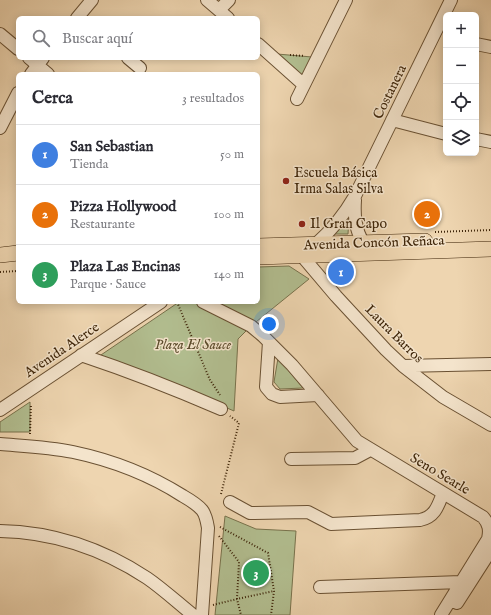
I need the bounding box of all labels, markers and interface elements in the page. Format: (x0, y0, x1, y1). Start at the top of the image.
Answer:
map controls (443, 12, 479, 156)
button: + (443, 12, 479, 48)
search box (16, 16, 260, 60)
icon: search (30, 27, 52, 49)
text: Buscar aquí (62, 29, 132, 48)
button: − (443, 48, 479, 84)
street label: Costanera (369, 61, 411, 122)
button: locate (443, 84, 479, 120)
text: Cerca (32, 88, 73, 109)
text: 3 resultados (182, 90, 244, 107)
button: layers (443, 120, 479, 156)
text: San Sebastian (70, 137, 153, 156)
text: 1 (43, 146, 47, 163)
text: 50 m (220, 146, 244, 163)
text: Tienda (70, 156, 108, 173)
place label: Escuela Básica Irma Salas Silva (294, 164, 384, 198)
marker: Escuela Básica Irma Salas Silva (281, 176, 291, 186)
text: Pizza Hollywood (70, 197, 176, 216)
pin: 2 (414, 199, 440, 229)
text: 2 (42, 206, 48, 223)
text: 100 m (214, 206, 244, 223)
place label: Il Gran Capo (310, 215, 387, 233)
text: Restaurante (70, 216, 135, 233)
marker: Il Gran Capo (297, 219, 307, 229)
street label: Avenida Concón Reñaca (302, 232, 446, 254)
text: Plaza Las Encinas (70, 257, 180, 276)
pin: 1 (328, 257, 354, 287)
text: 3 (43, 266, 47, 283)
text: 140 m (214, 266, 244, 283)
text: Parque · Sauce (70, 276, 146, 293)
street label: Laura Barros (361, 301, 427, 367)
your location (259, 314, 279, 334)
street label: Avenida Alerce (20, 318, 103, 382)
park label: Plaza El Sauce (155, 336, 231, 354)
street label: Seno Searle (407, 449, 474, 499)
pin: 3 (243, 558, 269, 588)

